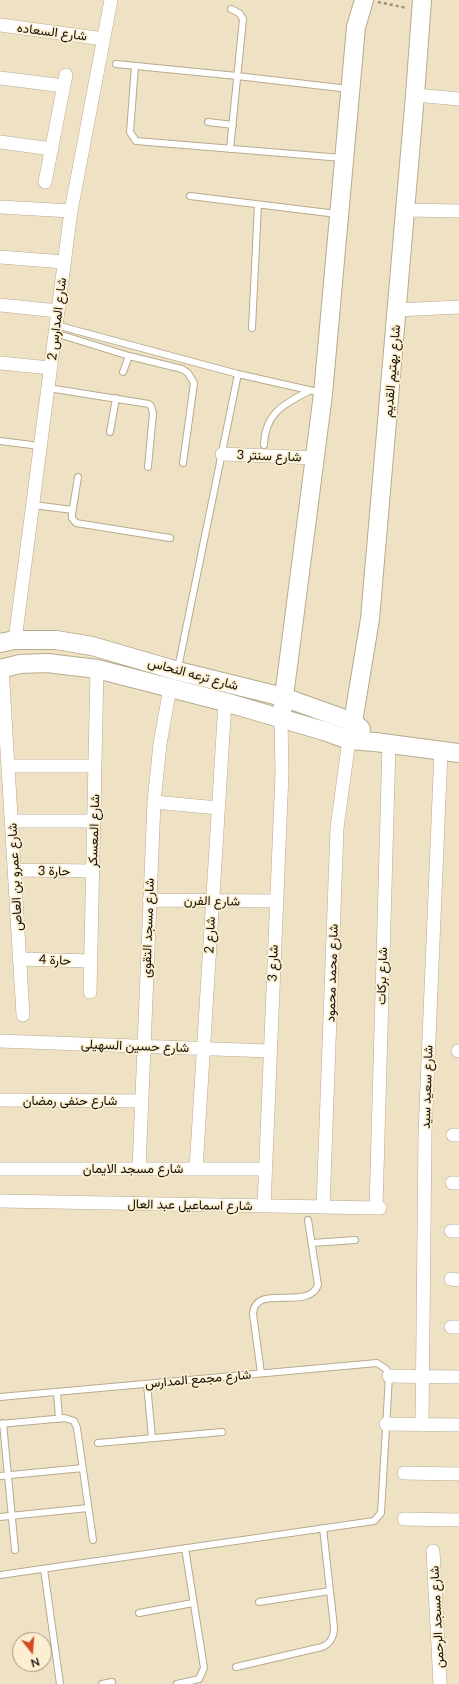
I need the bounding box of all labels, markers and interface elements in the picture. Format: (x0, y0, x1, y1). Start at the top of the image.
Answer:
street label: شارع السعاده (16, 20, 88, 44)
street label: شارع المدارس 2 (44, 277, 70, 361)
street label: شارع بهتيم القديم (380, 324, 404, 418)
street label: شارع سنتر 3 (236, 447, 302, 465)
street label: شارع ترعه النحاس (146, 654, 240, 694)
street label: شارع المعسكر (85, 794, 103, 868)
street label: شارع عمرو بن العاص (4, 823, 26, 931)
street label: حارة 3 (38, 863, 70, 879)
street label: شارع مسجد التقوى (138, 878, 158, 978)
street label: شارع الفرن (184, 893, 240, 909)
street label: شارع 2 (201, 916, 219, 954)
street label: شارع محمد محمود (322, 924, 342, 1022)
street label: شارع 3 (265, 944, 281, 982)
street label: شارع بركات (373, 947, 391, 1005)
street label: حارة 4 (39, 952, 71, 968)
street label: شارع حسين السهيلى (81, 1036, 189, 1056)
street label: شارع سعيد سيد (418, 1045, 436, 1129)
street label: شارع حنفى رمضان (23, 1093, 117, 1109)
street label: شارع مسجد الايمان (83, 1161, 183, 1177)
street label: شارع اسماعيل عبد العال (127, 1196, 253, 1214)
street label: شارع مجمع المدارس (144, 1367, 252, 1391)
street label: شارع مسجد الرحمن (427, 1565, 447, 1669)
north arrow (12, 1632, 52, 1672)
text: N (29, 1656, 41, 1670)

